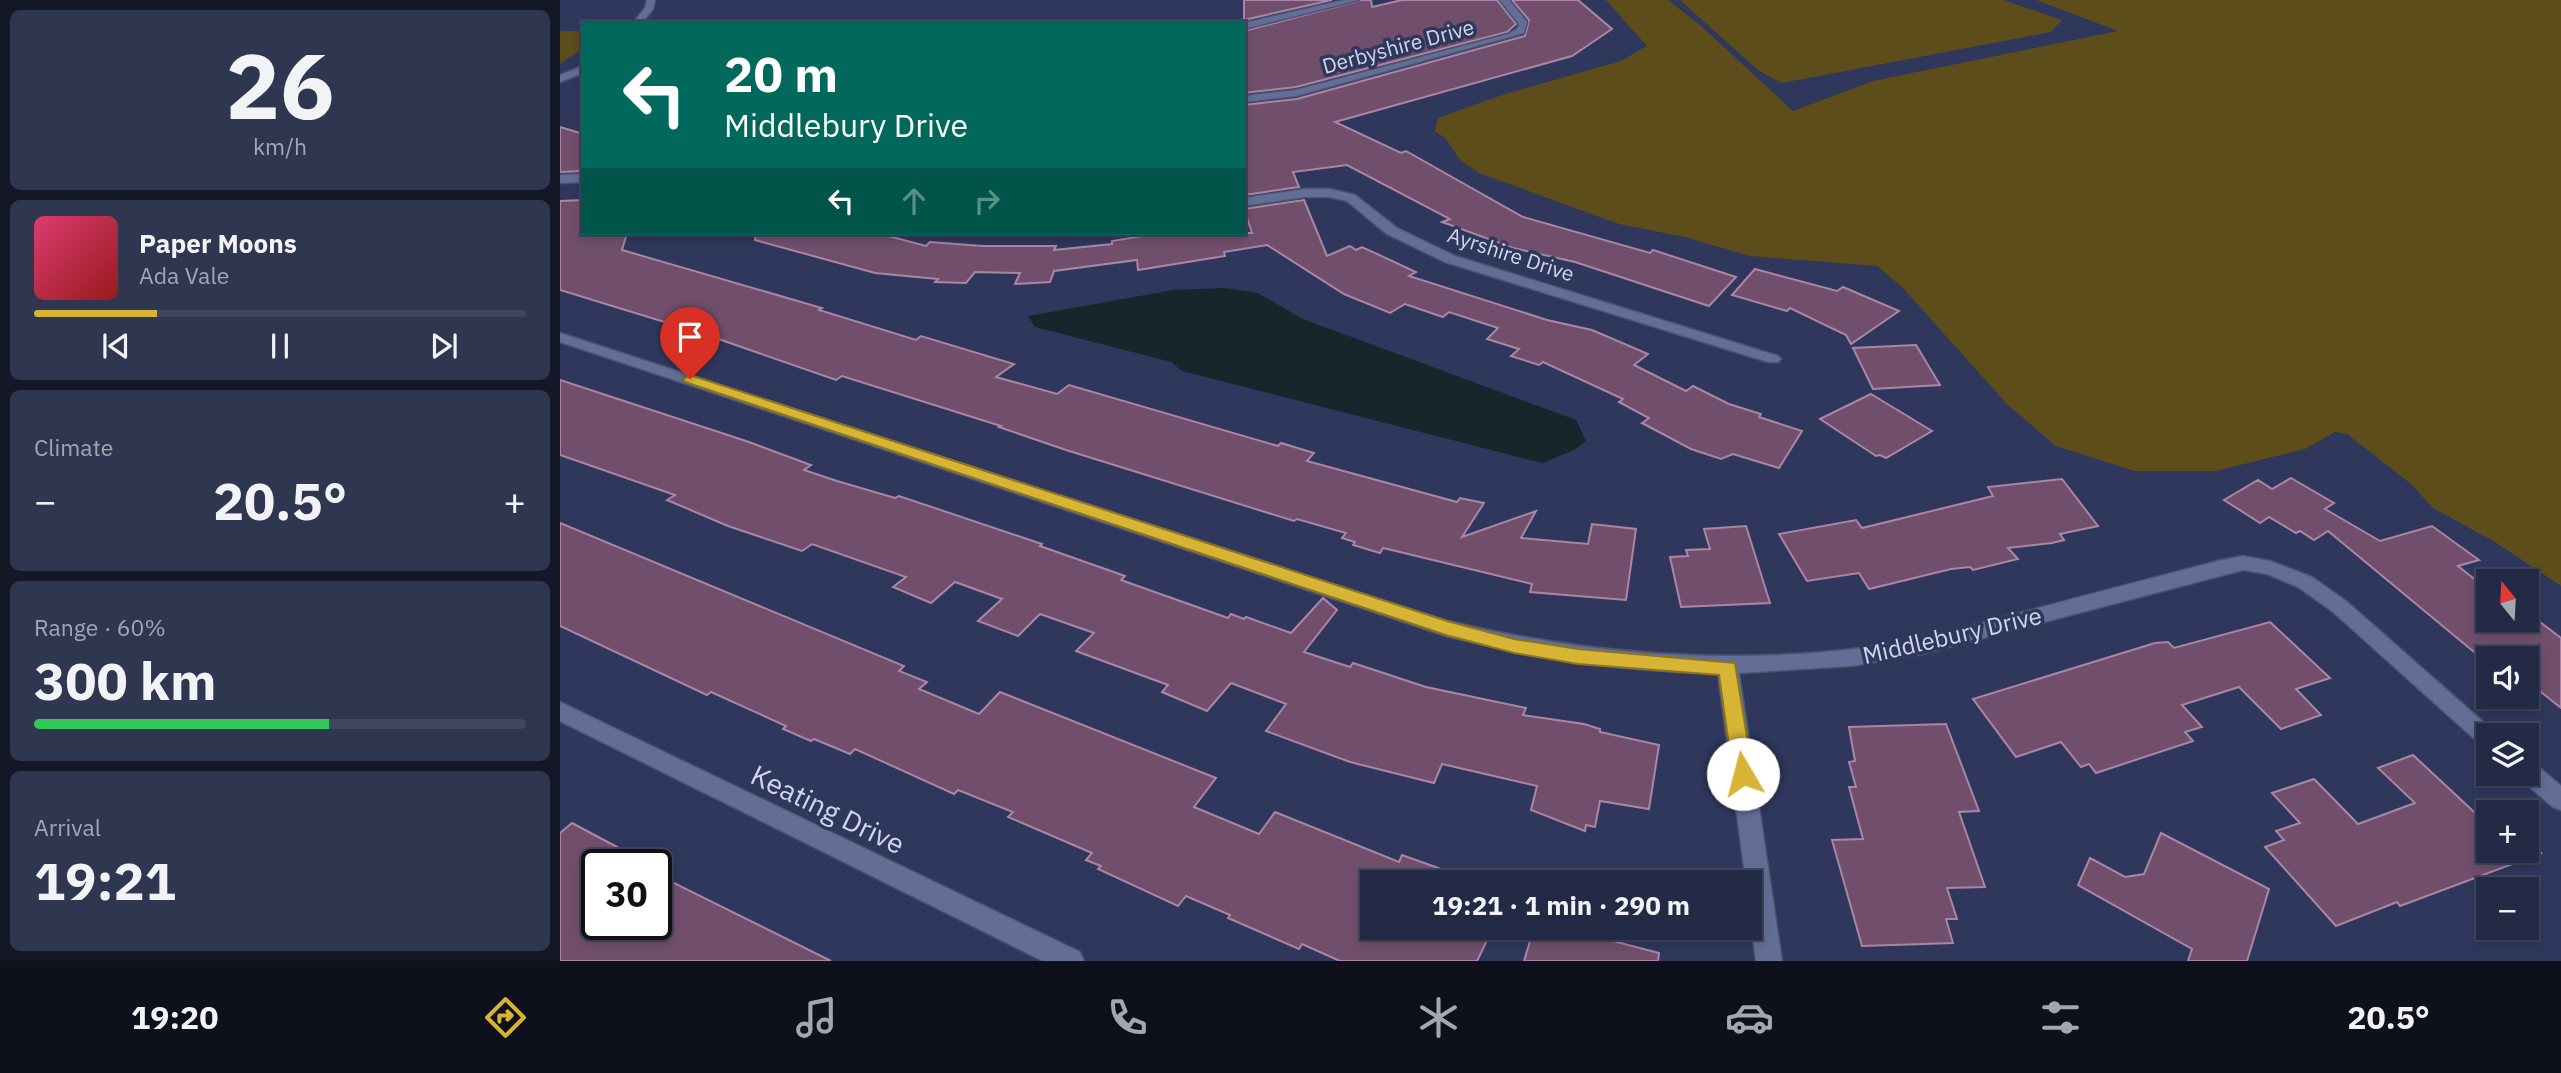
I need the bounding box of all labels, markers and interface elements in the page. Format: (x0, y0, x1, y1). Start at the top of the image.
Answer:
street label: Derbyshire Drive (1319, 12, 1477, 80)
text: 26 (225, 26, 335, 144)
text: 20 m (724, 42, 838, 105)
icon: left (609, 49, 700, 140)
text: Middlebury Drive (724, 104, 968, 146)
text: km/h (253, 131, 307, 161)
icon: left (822, 182, 860, 220)
icon: ahead (895, 182, 933, 220)
icon: right (968, 182, 1006, 220)
street label: Ayrshire Drive (1444, 220, 1578, 288)
text: Paper Moons (139, 226, 297, 260)
text: Ada Vale (139, 260, 229, 290)
pin (660, 307, 720, 379)
icon: arrive (671, 318, 709, 356)
icon: previous (97, 327, 135, 365)
icon: pause (261, 327, 299, 365)
icon: next (425, 327, 463, 365)
text: Climate (34, 432, 113, 462)
text: 20.5° (213, 467, 347, 534)
text: − (34, 476, 57, 525)
text: + (503, 476, 526, 525)
north arrow (2476, 569, 2539, 632)
map controls (2476, 569, 2539, 940)
street label: Middlebury Drive (1859, 599, 2045, 671)
text: Range · 60% (34, 612, 166, 642)
button: sound (2476, 646, 2539, 709)
text: 300 km (34, 647, 216, 714)
button: layers (2476, 723, 2539, 786)
position arrow (1706, 737, 1780, 811)
street label: Keating Drive (745, 756, 911, 862)
button: + (2476, 800, 2539, 863)
text: Arrival (34, 812, 101, 842)
text: 19:21 (34, 847, 176, 914)
speed limit sign: 30 (581, 849, 672, 940)
button: − (2476, 877, 2539, 940)
text: 19:21 · 1 min · 290 m (1432, 888, 1690, 922)
icon: directions (481, 993, 530, 1042)
icon: music (792, 993, 841, 1042)
icon: phone (1103, 993, 1152, 1042)
icon: climate (1414, 993, 1463, 1042)
icon: car (1725, 993, 1774, 1042)
icon: filters (2036, 993, 2085, 1042)
text: 19:20 (131, 996, 218, 1038)
text: 20.5° (2347, 996, 2430, 1038)

